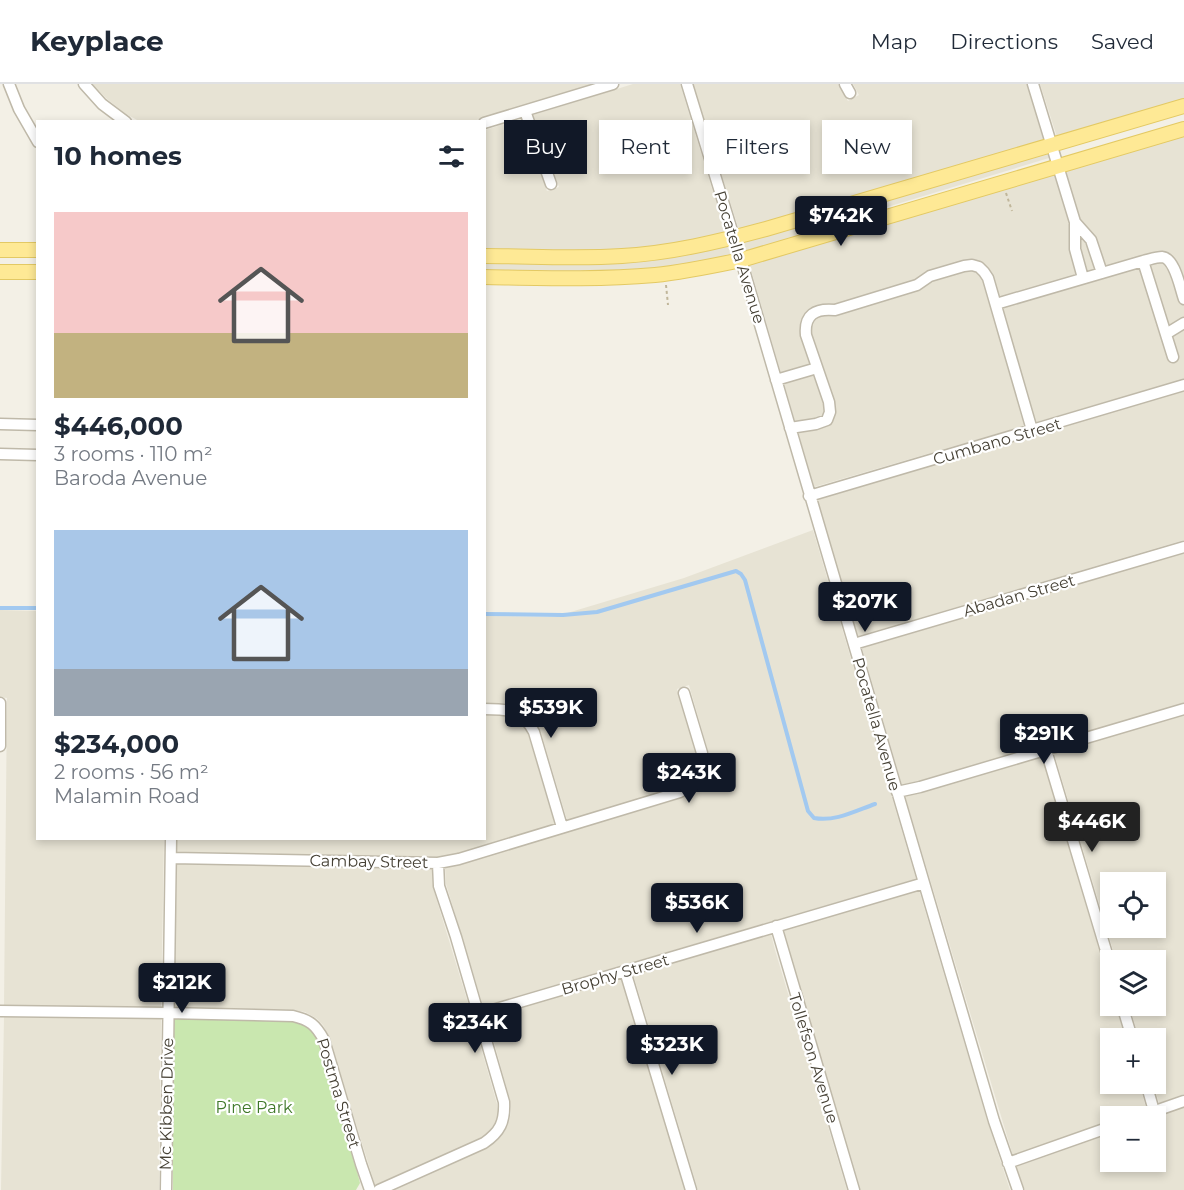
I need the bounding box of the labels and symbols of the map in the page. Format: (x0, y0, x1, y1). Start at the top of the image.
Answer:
street label: Pocatella Avenue (710, 188, 769, 326)
pin: $742K (799, 196, 883, 247)
street label: Cumbano Street (931, 414, 1064, 469)
street label: Abadan Street (961, 570, 1078, 621)
pin: $207K (823, 582, 907, 633)
street label: Pocatella Avenue (848, 655, 905, 793)
pin: $539K (509, 688, 593, 739)
pin: $291K (1002, 714, 1086, 765)
pin: $243K (647, 753, 731, 804)
pin: $446K (1050, 802, 1134, 853)
street label: Cambay Street (309, 851, 429, 872)
pin: $536K (655, 883, 739, 934)
street label: Brophy Street (559, 950, 672, 999)
pin: $212K (140, 963, 224, 1014)
street label: Tollefson Avenue (785, 991, 842, 1126)
pin: $234K (433, 1003, 517, 1054)
pin: $323K (630, 1025, 714, 1076)
street label: Postma Street (313, 1036, 365, 1151)
street label: Mc Kibben Drive (156, 1038, 177, 1170)
park label: Pine Park (215, 1098, 293, 1117)

